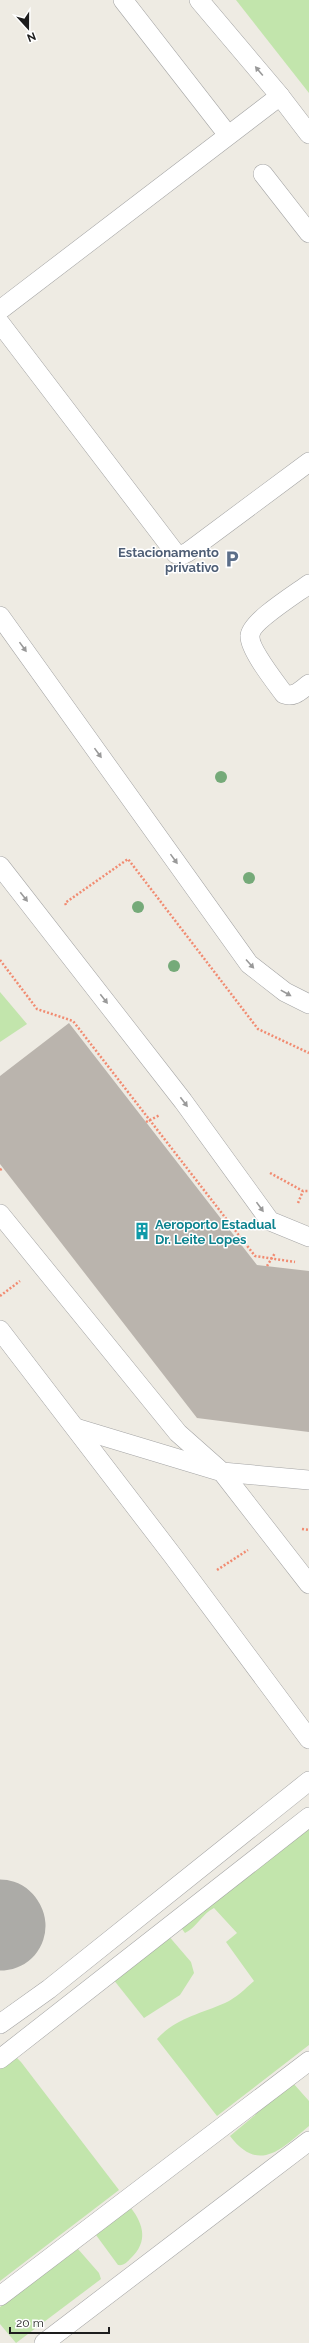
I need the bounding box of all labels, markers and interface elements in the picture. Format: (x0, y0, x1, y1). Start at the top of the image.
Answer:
north arrow (8, 8, 48, 48)
text: N (25, 29, 38, 44)
one-way arrow (254, 66, 263, 76)
place label: Estacionamento privativo (118, 545, 219, 575)
parking icon: Estacionamento privativo (222, 549, 242, 569)
one-way arrow (19, 642, 27, 653)
one-way arrow (94, 748, 102, 759)
one-way arrow (170, 854, 178, 864)
one-way arrow (20, 891, 28, 902)
one-way arrow (246, 959, 255, 969)
one-way arrow (281, 989, 292, 996)
one-way arrow (100, 994, 109, 1005)
one-way arrow (179, 1097, 188, 1108)
one-way arrow (256, 1202, 264, 1213)
place label: Aeroporto Estadual Dr. Leite Lopes (155, 1217, 277, 1247)
building icon: Aeroporto Estadual Dr. Leite Lopes (132, 1221, 152, 1241)
scale bar (10, 2309, 109, 2335)
text: 20 m (16, 2316, 44, 2330)

